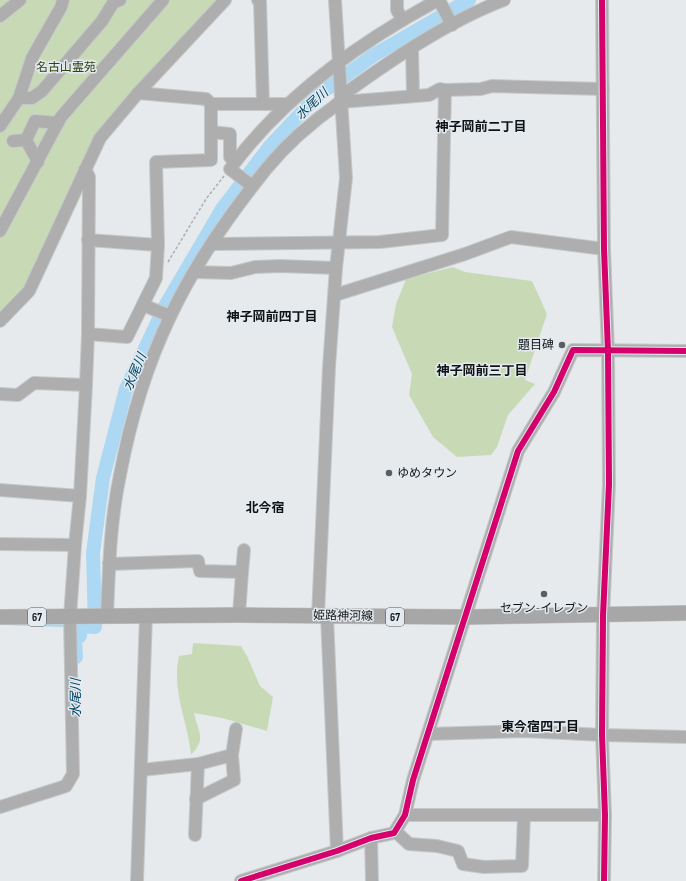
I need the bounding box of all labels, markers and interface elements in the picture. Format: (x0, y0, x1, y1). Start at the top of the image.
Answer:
park label: 名古山霊苑 (36, 60, 96, 75)
water label: 水尾川 (292, 83, 333, 123)
district label: 神子岡前二丁目 (435, 119, 527, 135)
district label: 神子岡前四丁目 (226, 309, 318, 325)
place label: 題目碑 (518, 338, 554, 353)
marker: 題目碑 (557, 340, 567, 350)
water label: 水尾川 (120, 349, 151, 393)
district label: 神子岡前三丁目 (436, 363, 528, 379)
place label: ゆめタウン (397, 466, 457, 481)
marker: ゆめタウン (384, 468, 394, 478)
district label: 北今宿 (245, 500, 285, 516)
marker: セブン-イレブン (539, 589, 549, 599)
place label: セブン-イレブン (500, 601, 588, 616)
road number: 67 (28, 608, 46, 626)
street label: 姫路神河線 (313, 608, 373, 624)
road number: 67 (386, 608, 404, 626)
water label: 水尾川 (68, 677, 84, 718)
district label: 東今宿四丁目 (501, 719, 579, 735)

